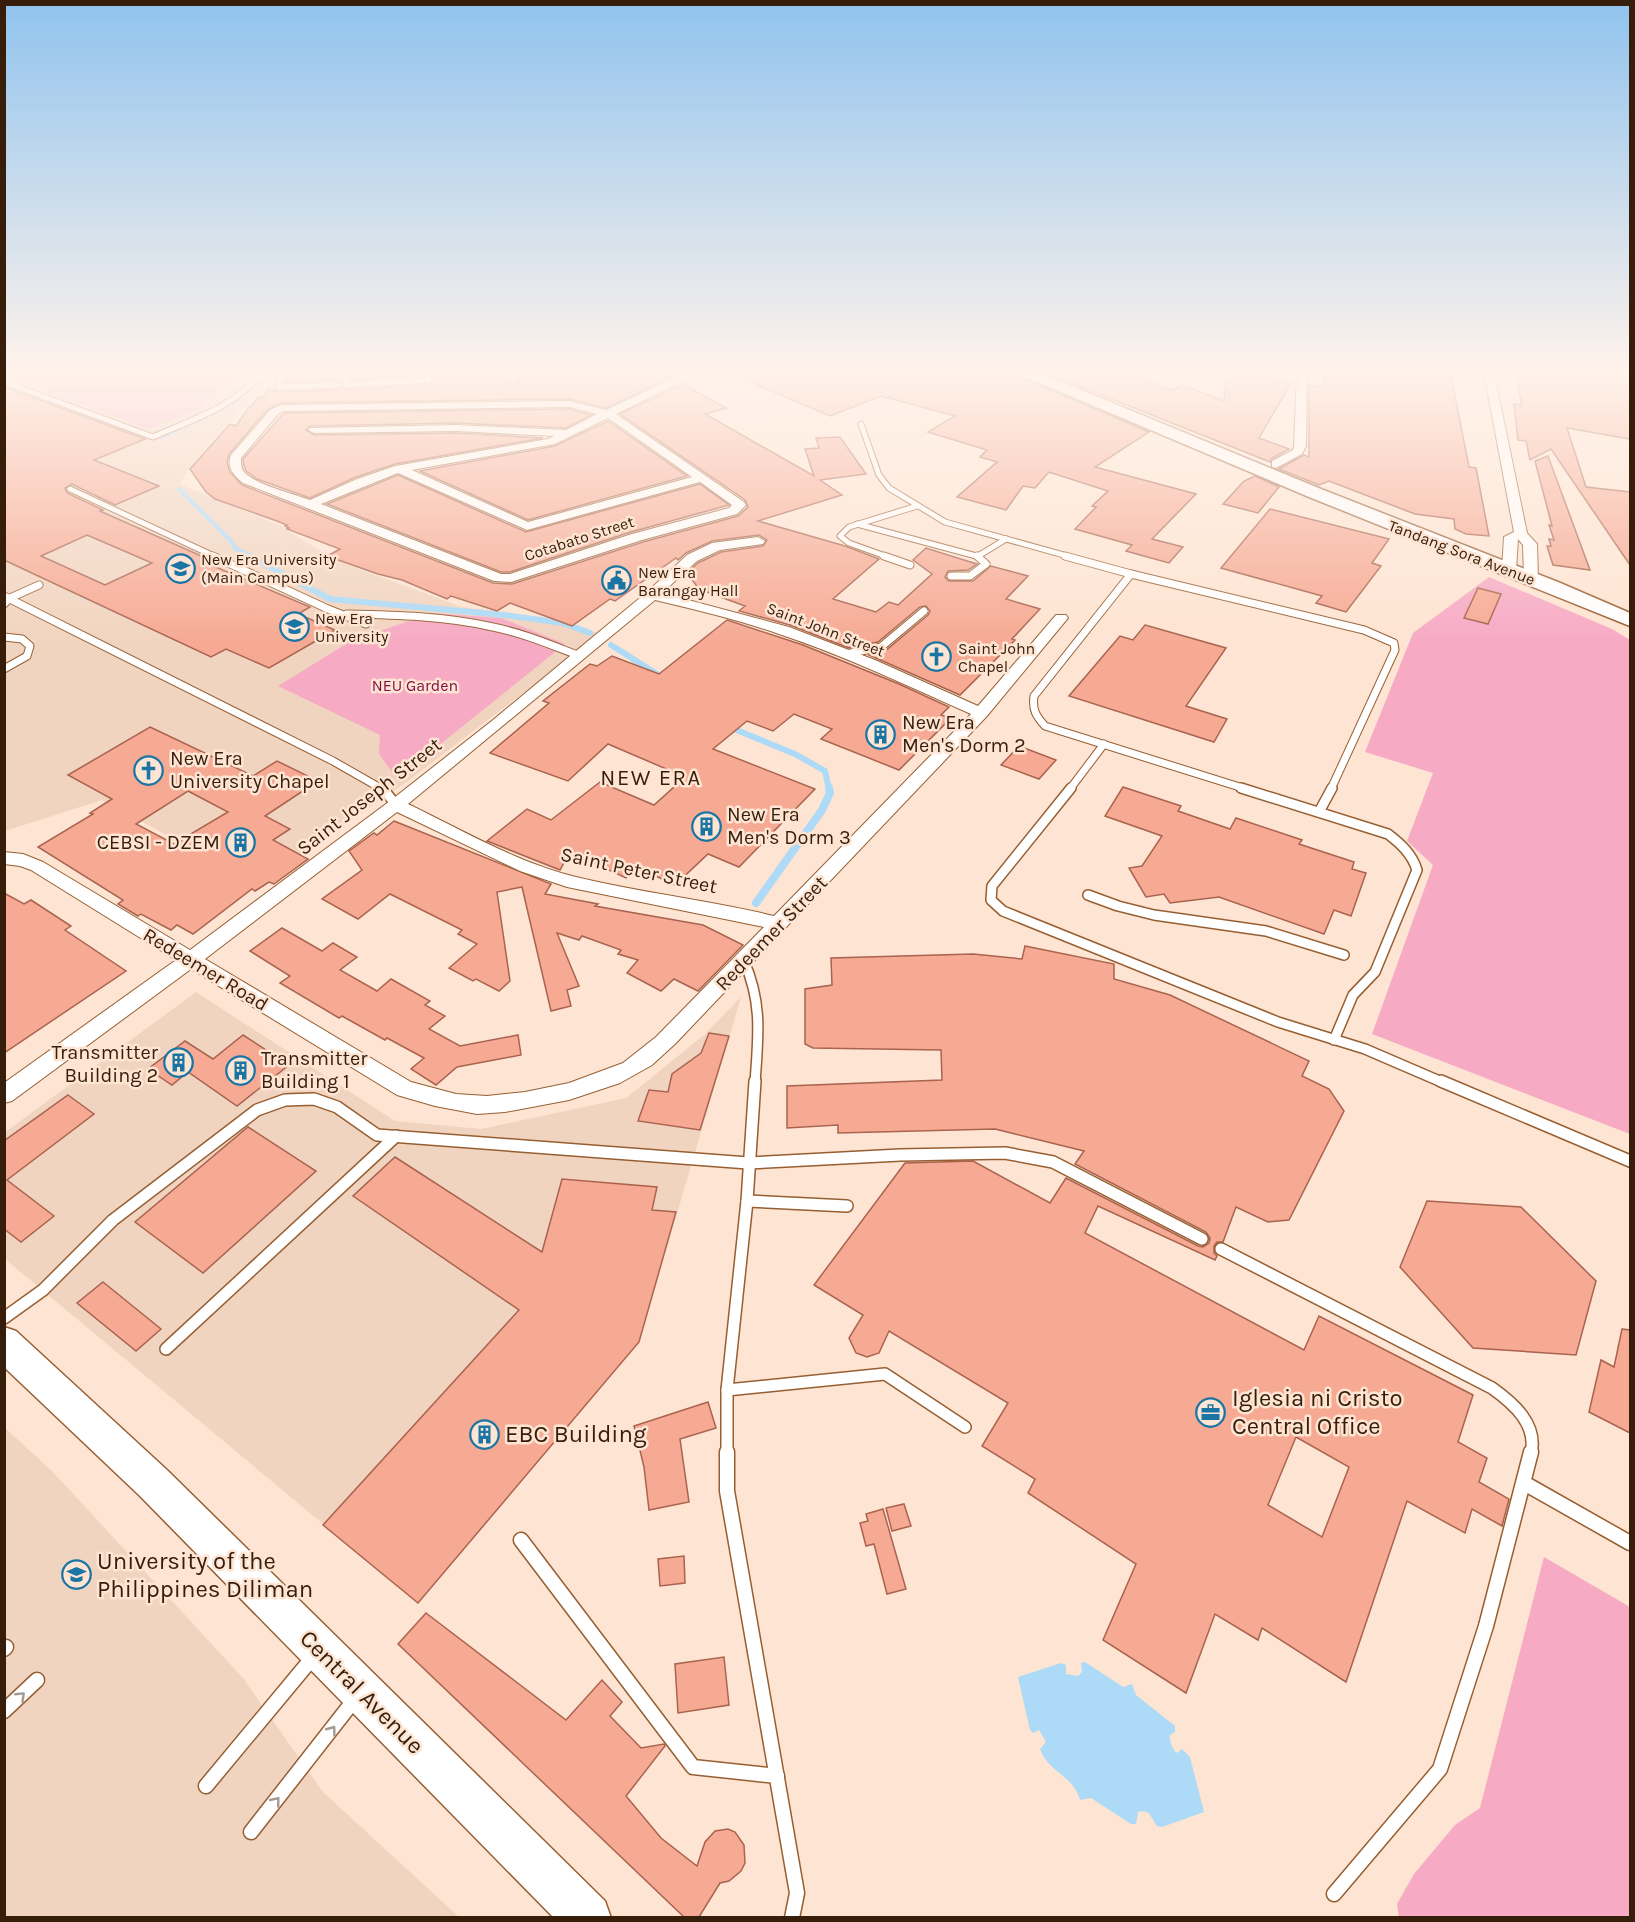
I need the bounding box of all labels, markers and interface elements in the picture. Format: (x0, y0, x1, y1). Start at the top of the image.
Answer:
street label: Cotabato Street (522, 512, 636, 565)
street label: Tandang Sora Avenue (1386, 516, 1538, 589)
place label: New Era University (Main Campus) (201, 550, 337, 587)
school or university icon: New Era University (Main Campus) (164, 552, 196, 584)
place label: New Era Barangay Hall (638, 563, 739, 600)
public building icon: New Era Barangay Hall (601, 565, 633, 597)
street label: Saint John Street (764, 598, 888, 661)
place label: New Era University (315, 609, 389, 646)
school or university icon: New Era University (278, 611, 310, 643)
place label: Saint John Chapel (958, 639, 1035, 676)
church icon: Saint John Chapel (921, 641, 953, 673)
park label: NEU Garden (372, 676, 458, 695)
place label: New Era Men's Dorm 2 (902, 711, 1026, 757)
building icon: New Era Men's Dorm 2 (865, 718, 897, 750)
street label: Saint Joseph Street (293, 733, 446, 860)
place label: New Era University Chapel (170, 747, 330, 793)
church icon: New Era University Chapel (133, 754, 165, 786)
district label: NEW ERA (600, 765, 702, 791)
place label: New Era Men's Dorm 3 (727, 803, 851, 849)
building icon: New Era Men's Dorm 3 (690, 810, 722, 842)
building icon: CEBSI - DZEM (225, 826, 257, 858)
place label: CEBSI - DZEM (97, 831, 220, 854)
street label: Saint Peter Street (559, 843, 720, 898)
street label: Redeemer Street (711, 871, 832, 996)
street label: Redeemer Road (139, 923, 272, 1016)
place label: Transmitter Building 2 (51, 1041, 159, 1087)
building icon: Transmitter Building 2 (163, 1047, 195, 1079)
place label: Transmitter Building 1 (261, 1047, 368, 1093)
building icon: Transmitter Building 1 (224, 1054, 256, 1086)
place label: Iglesia ni Cristo Central Office (1232, 1384, 1403, 1440)
office icon: Iglesia ni Cristo Central Office (1195, 1396, 1227, 1428)
building icon: EBC Building (468, 1418, 500, 1450)
place label: EBC Building (505, 1420, 647, 1448)
place label: University of the Philippines Diliman (97, 1547, 313, 1603)
school or university icon: University of the Philippines Diliman (60, 1559, 92, 1591)
street label: Central Avenue (294, 1624, 430, 1760)
one-way arrow (14, 1692, 24, 1703)
one-way arrow (324, 1726, 335, 1737)
one-way arrow (269, 1797, 280, 1808)

